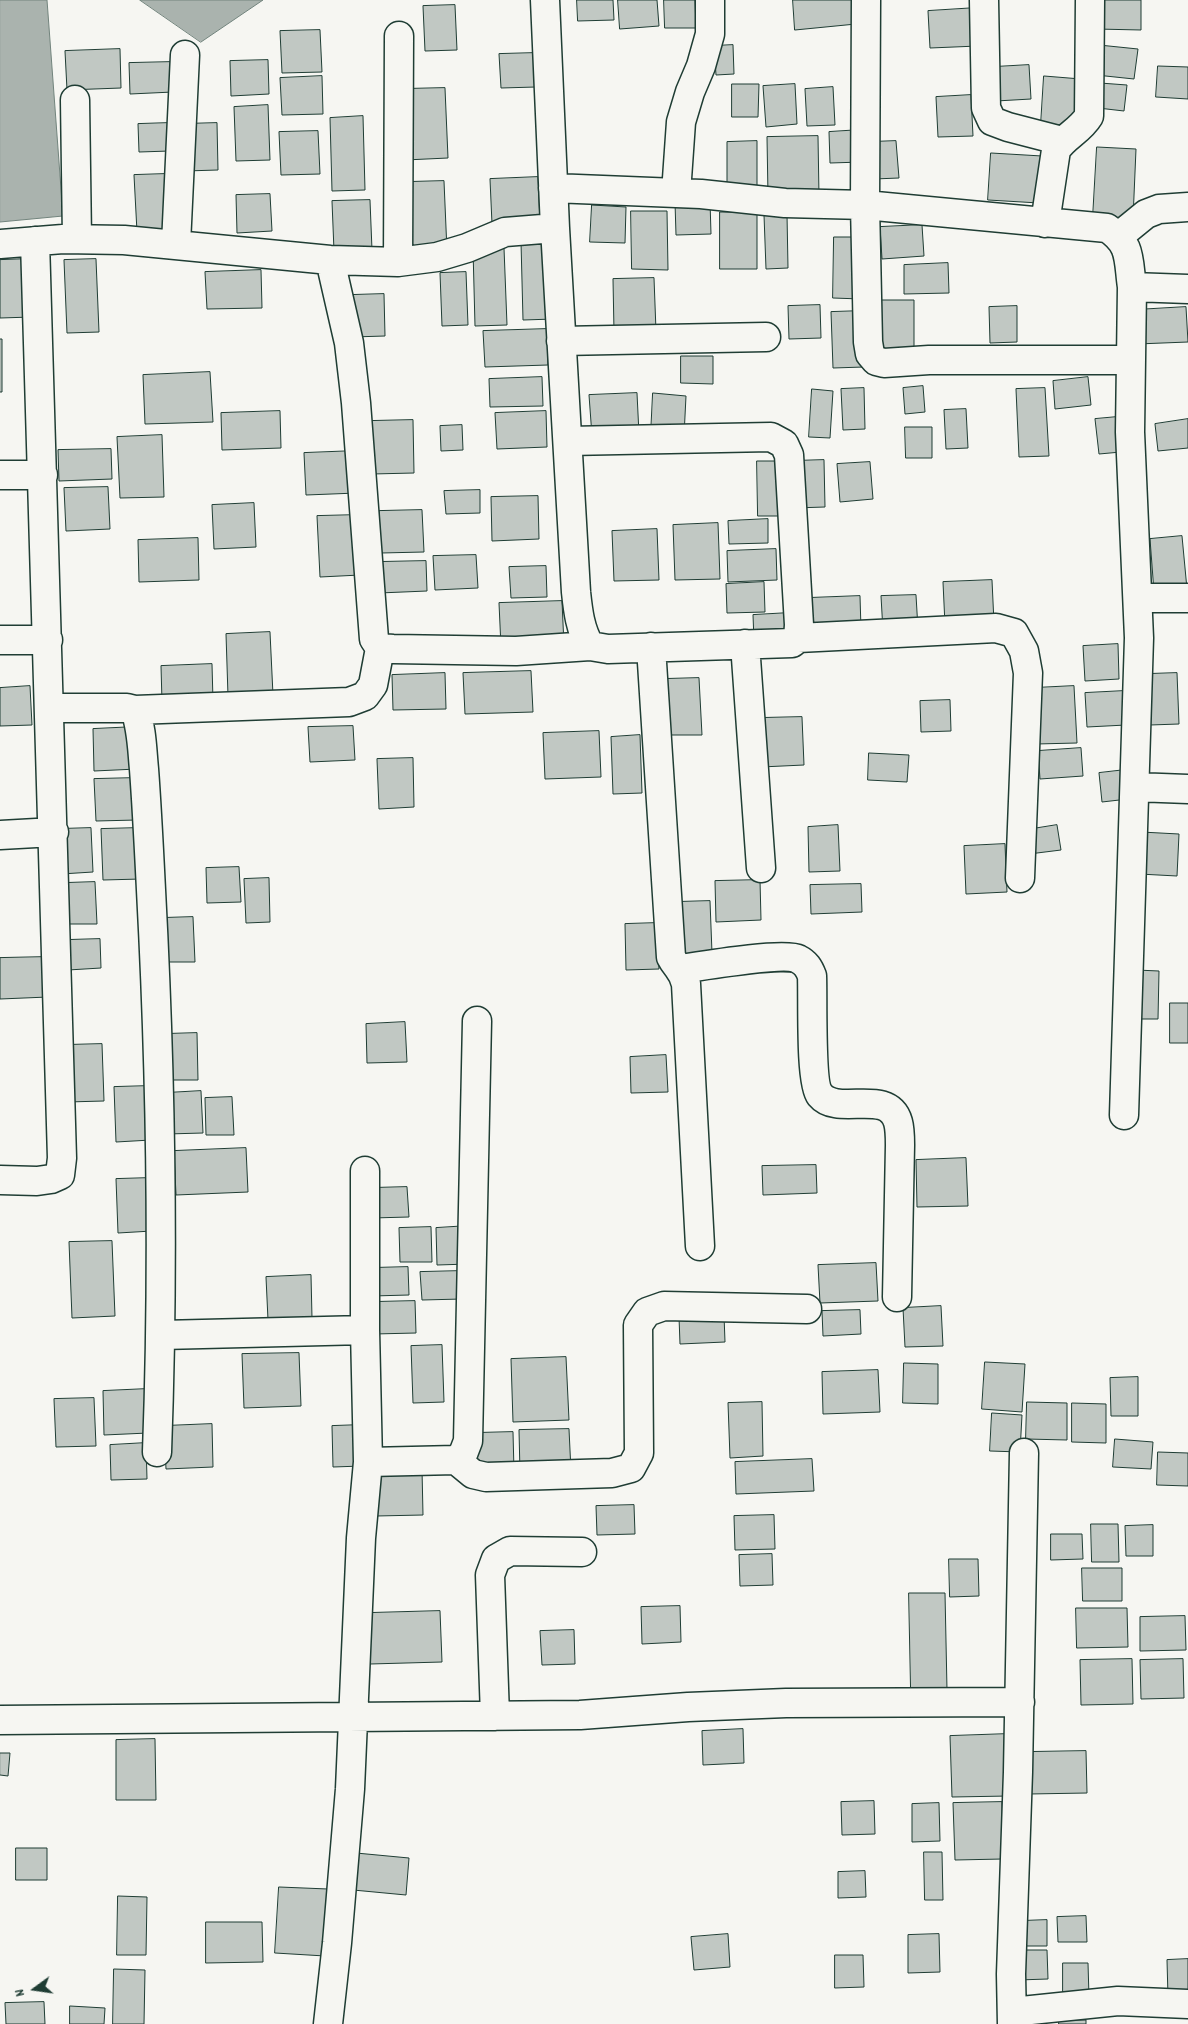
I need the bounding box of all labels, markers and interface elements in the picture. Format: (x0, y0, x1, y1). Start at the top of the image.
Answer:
north arrow (10, 1964, 60, 2014)
text: N (10, 1987, 31, 1998)

